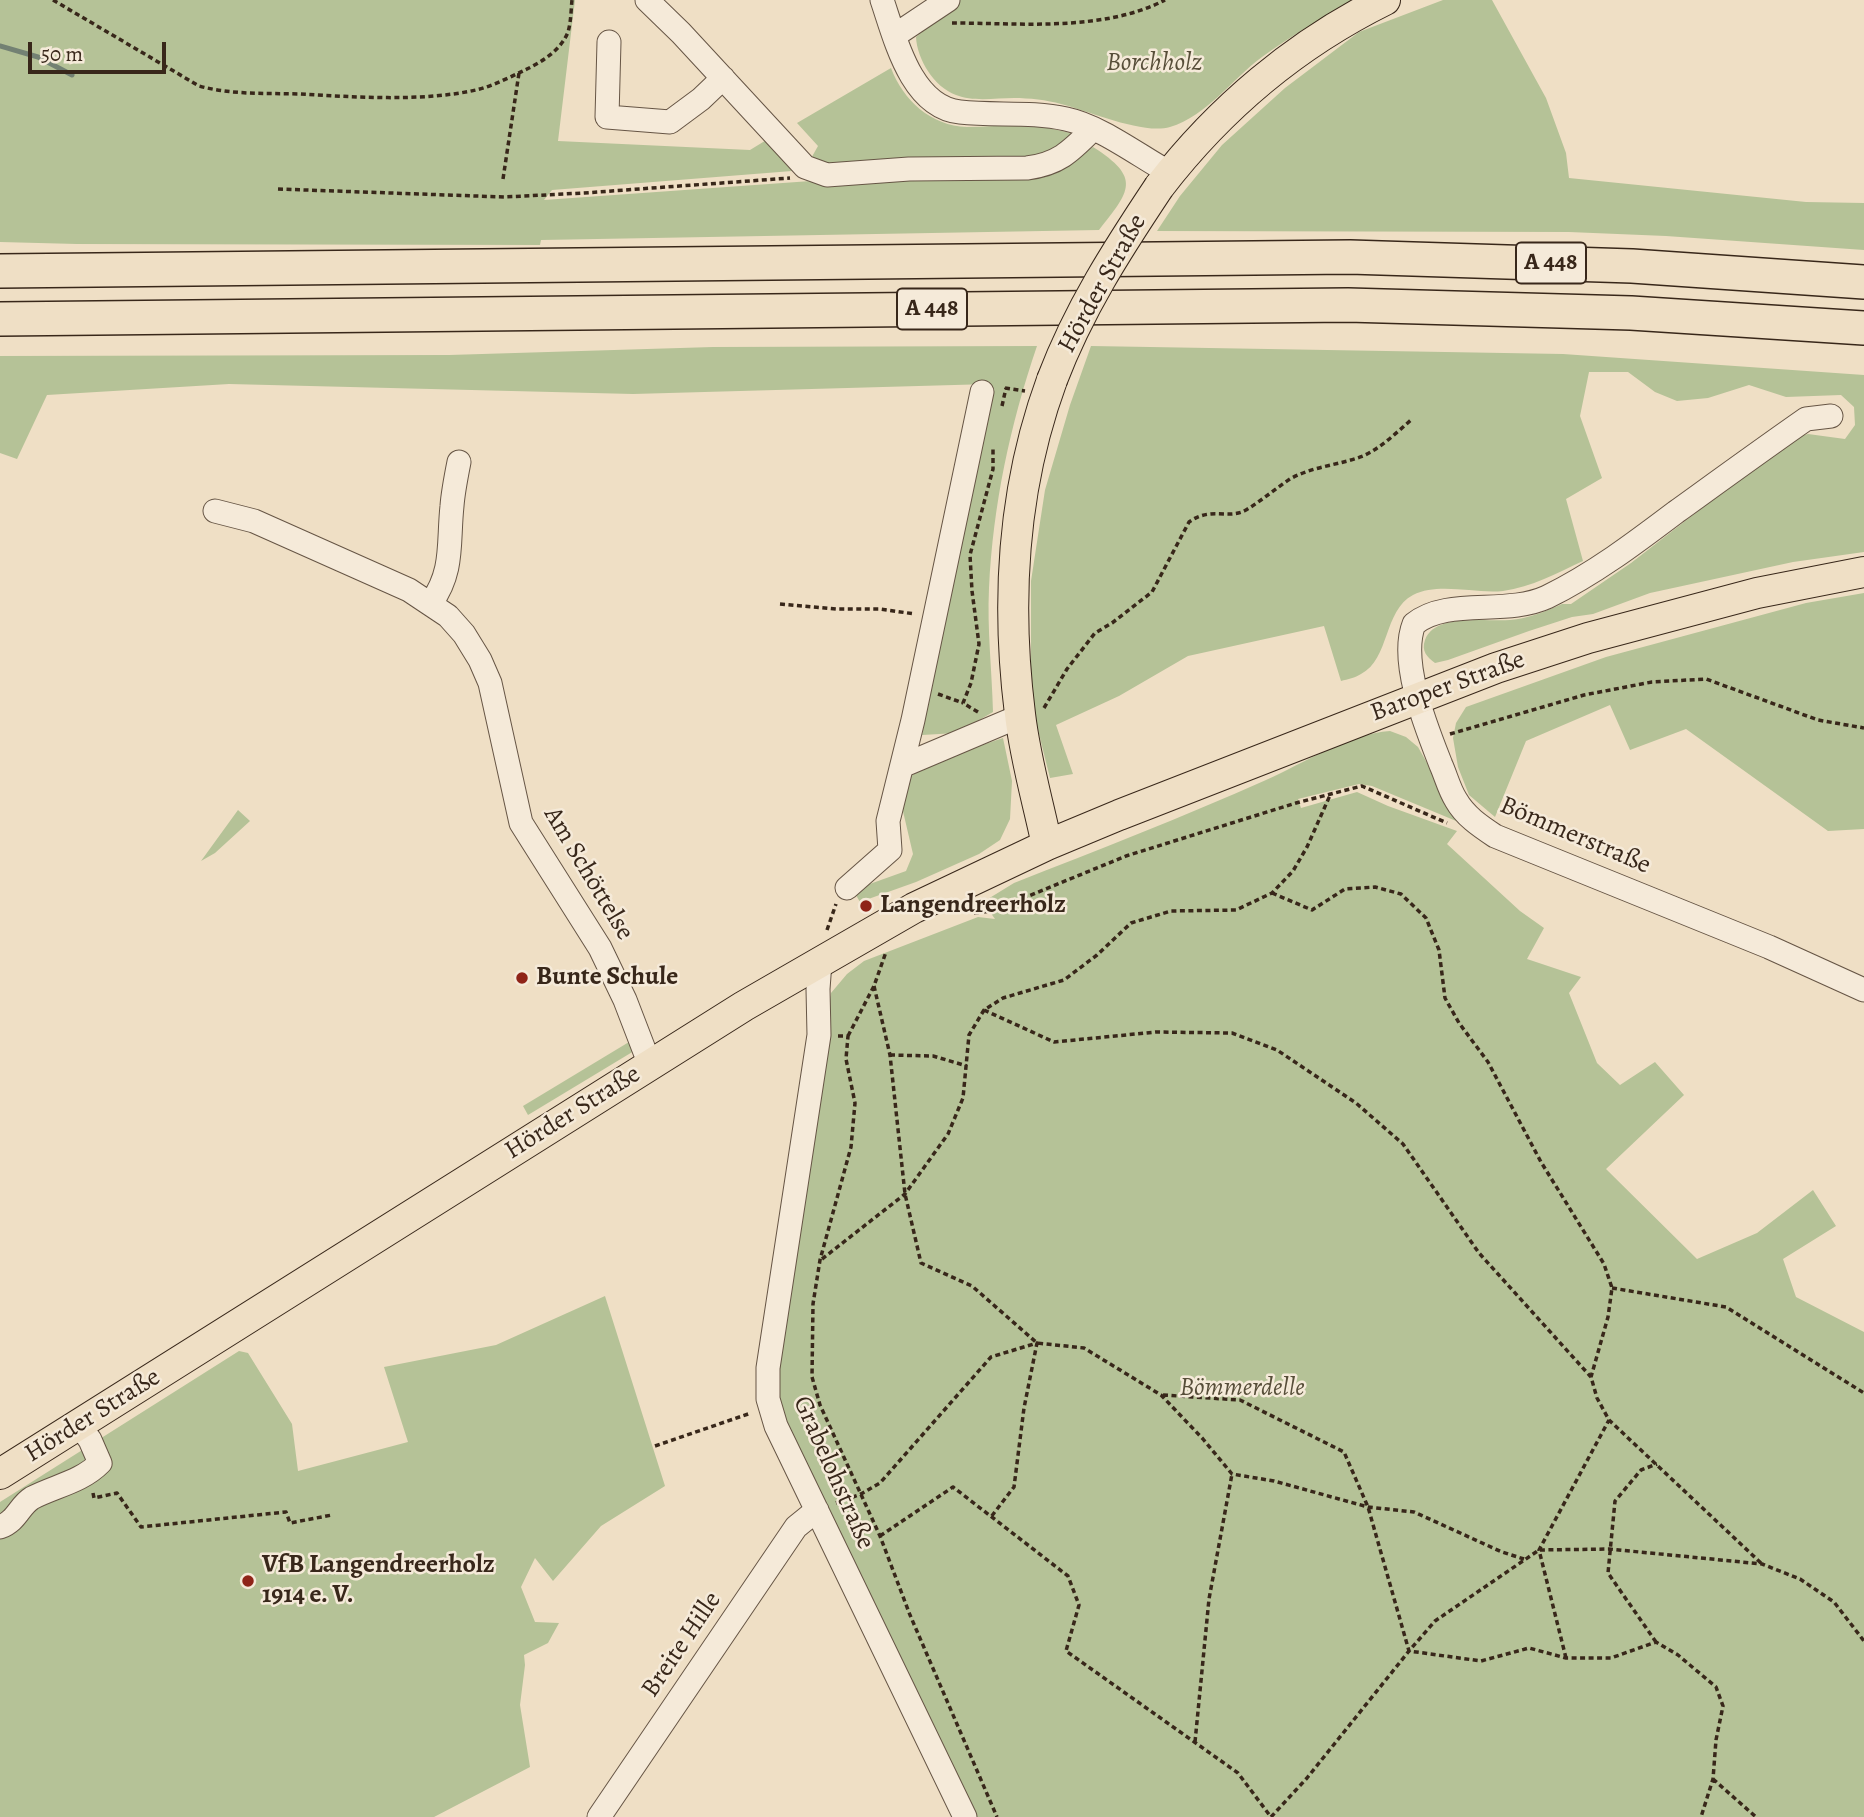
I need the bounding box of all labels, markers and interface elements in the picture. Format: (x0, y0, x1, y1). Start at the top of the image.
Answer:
scale bar (32, 28, 170, 72)
text: 50 m (41, 40, 83, 68)
park label: Borchholz (1106, 48, 1202, 80)
street label: Hörder Straße (1052, 209, 1154, 359)
road number: A 448 (1516, 242, 1586, 284)
road number: A 448 (897, 288, 967, 330)
street label: Baroper Straße (1367, 645, 1529, 729)
street label: Bömmerstraße (1495, 790, 1655, 882)
street label: Am Schöttelse (536, 802, 640, 946)
place label: Langendreerholz (880, 890, 1066, 922)
marker: Langendreerholz (858, 898, 874, 914)
place label: Bunte Schule (536, 962, 678, 994)
marker: Bunte Schule (514, 970, 530, 986)
street label: Hörder Straße (500, 1059, 646, 1167)
street label: Hörder Straße (20, 1362, 166, 1470)
park label: Bömmerdelle (1179, 1373, 1305, 1405)
street label: Grabelohstraße (785, 1392, 881, 1554)
place label: VfB Langendreerholz 1914 e. V. (262, 1550, 495, 1612)
marker: VfB Langendreerholz 1914 e. V. (240, 1573, 256, 1589)
street label: Breite Hille (635, 1586, 729, 1704)

